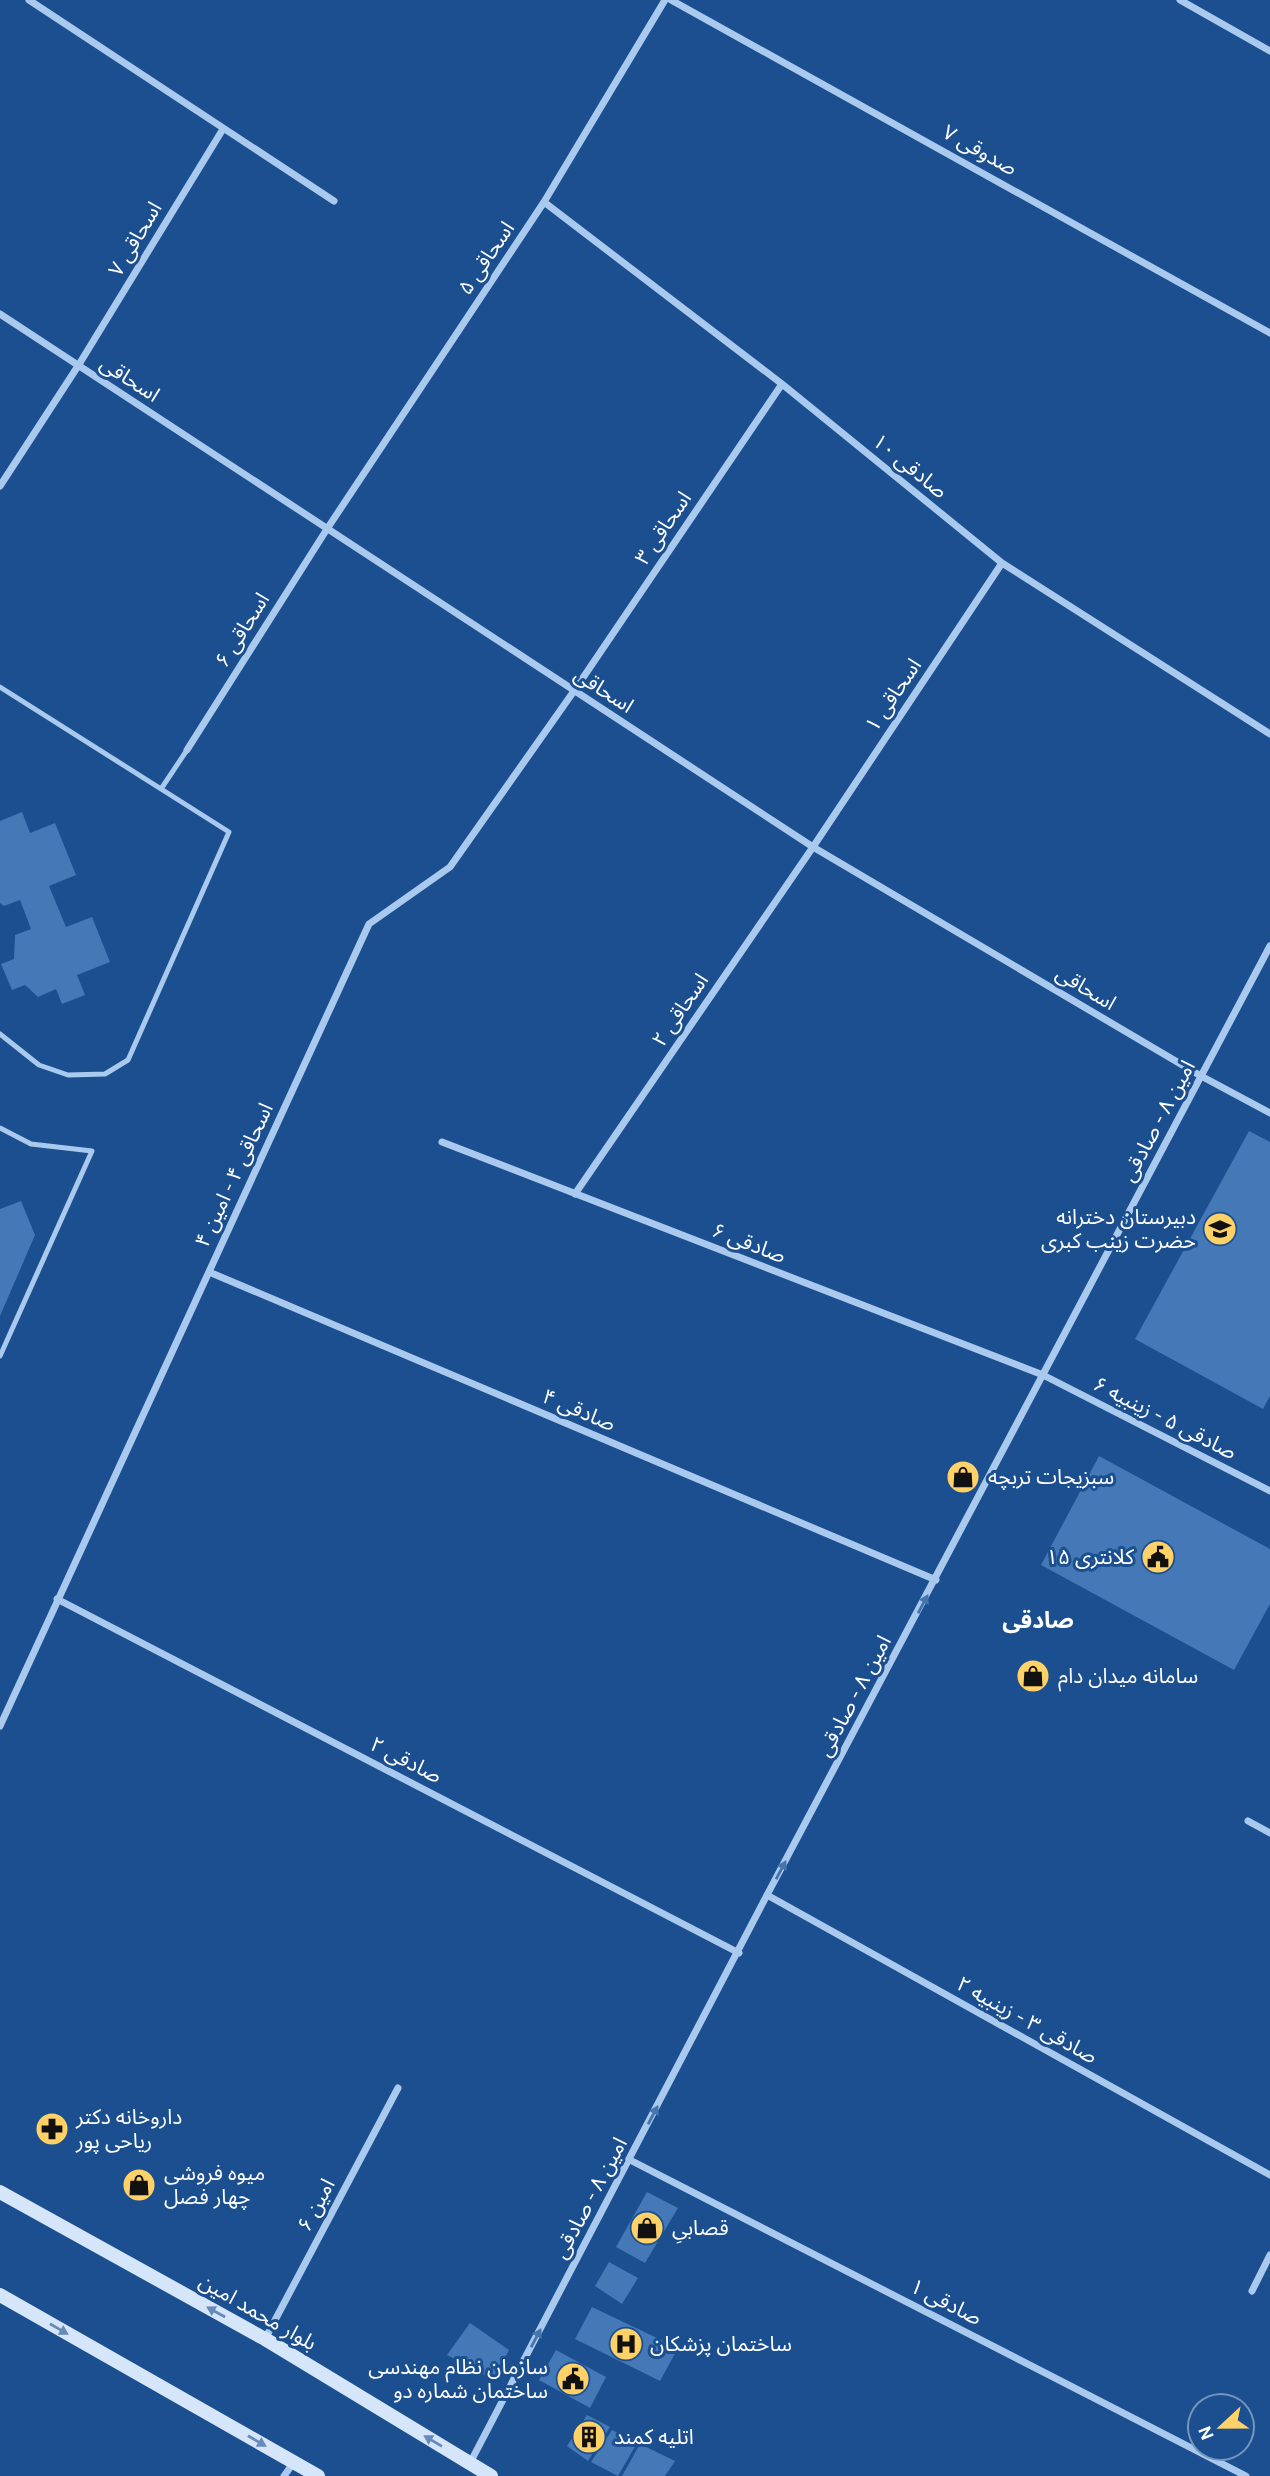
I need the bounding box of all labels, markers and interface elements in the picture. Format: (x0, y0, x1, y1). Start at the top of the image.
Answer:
street label: صدوقی ۷ (939, 120, 1021, 180)
street label: اسحاقی ۷ (103, 197, 167, 281)
street label: اسحاقی ۵ (453, 217, 519, 299)
street label: اسحاقی (96, 351, 164, 407)
street label: صادقی ۱۰ (868, 429, 952, 503)
street label: اسحاقی ۳ (630, 487, 696, 569)
street label: اسحاقی ۶ (210, 589, 274, 671)
street label: اسحاقی ۱ (860, 654, 926, 736)
street label: اسحاقی (570, 662, 638, 718)
street label: اسحاقی (1052, 961, 1120, 1015)
street label: اسحاقی ۲ (647, 969, 713, 1051)
street label: امین ۸ - صادقی (1116, 1056, 1200, 1186)
street label: اسحاقی ۴ - امین ۴ (190, 1099, 278, 1251)
place label: دبیرستان دخترانه حضرت زینب کبری (1041, 1205, 1196, 1253)
school or university icon: دبیرستان دخترانه حضرت زینب کبری (1201, 1210, 1239, 1248)
street label: صادقی ۶ (709, 1218, 789, 1268)
street label: صادقی ۵ - زینبیه ۶ (1090, 1372, 1240, 1464)
street label: صادقی ۴ (539, 1384, 619, 1436)
shop icon: سبزیجات تربچه (944, 1458, 982, 1496)
place label: سبزیجات تربچه (988, 1465, 1114, 1490)
public building icon: کلانتری ۱۵ (1139, 1538, 1177, 1576)
place label: کلانتری ۱۵ (1046, 1545, 1134, 1569)
one-way arrow (916, 1594, 928, 1614)
district label: صادقی (1002, 1607, 1074, 1634)
street label: امین ۸ - صادقی (812, 1631, 896, 1761)
shop icon: سامانه میدان دام (1014, 1657, 1052, 1695)
place label: سامانه میدان دام (1058, 1664, 1198, 1692)
street label: صادقی ۲ (366, 1732, 446, 1788)
one-way arrow (775, 1860, 786, 1880)
street label: صادقی ۳ - زینبیه ۲ (953, 1971, 1102, 2069)
place label: داروخانه دکتر ریاحی پور (75, 2105, 182, 2154)
one-way arrow (648, 2105, 659, 2125)
pharmacy icon: داروخانه دکتر ریاحی پور (33, 2110, 71, 2148)
street label: امین ۸ - صادقی (548, 2133, 632, 2263)
place label: میوه فروشی چهار فصل (164, 2161, 265, 2210)
shop icon: میوه فروشی چهار فصل (120, 2166, 158, 2204)
street label: امین ۶ (292, 2175, 340, 2235)
shop icon: قصابیِ (628, 2209, 666, 2247)
place label: قصابیِ (672, 2216, 729, 2244)
street label: بلوار محمد امین (195, 2269, 321, 2355)
street label: صادقی ۱ (906, 2274, 986, 2330)
one-way arrow (207, 2306, 226, 2318)
one-way arrow (50, 2323, 69, 2335)
hospital icon: ساختمان پزشکان (607, 2325, 645, 2363)
one-way arrow (530, 2328, 542, 2348)
place label: ساختمان پزشکان (650, 2332, 792, 2357)
place label: سازمان نظام مهندسی ساختمان شماره دو (368, 2355, 548, 2403)
public building icon: سازمان نظام مهندسی ساختمان شماره دو (554, 2360, 592, 2398)
north arrow (1186, 2392, 1256, 2462)
building icon: اتلیه کمند (570, 2418, 608, 2456)
text: N (1193, 2423, 1219, 2443)
place label: اتلیه کمند (614, 2425, 694, 2449)
one-way arrow (248, 2435, 267, 2447)
one-way arrow (423, 2435, 442, 2447)

